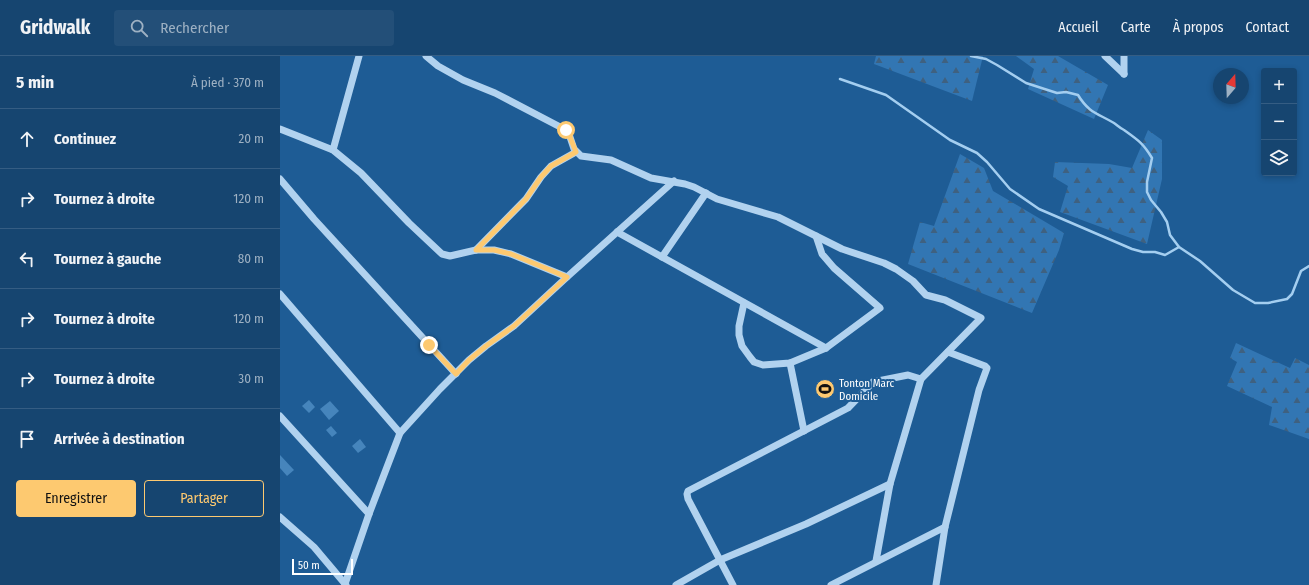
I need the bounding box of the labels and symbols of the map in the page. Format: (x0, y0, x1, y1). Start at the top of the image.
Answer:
north arrow (1213, 68, 1249, 104)
route start (557, 121, 575, 139)
route end (420, 336, 438, 354)
place label: Tonton Marc Domicile (839, 377, 894, 403)
sports icon: Tonton Marc Domicile (814, 378, 836, 400)
scale bar (292, 557, 353, 576)

